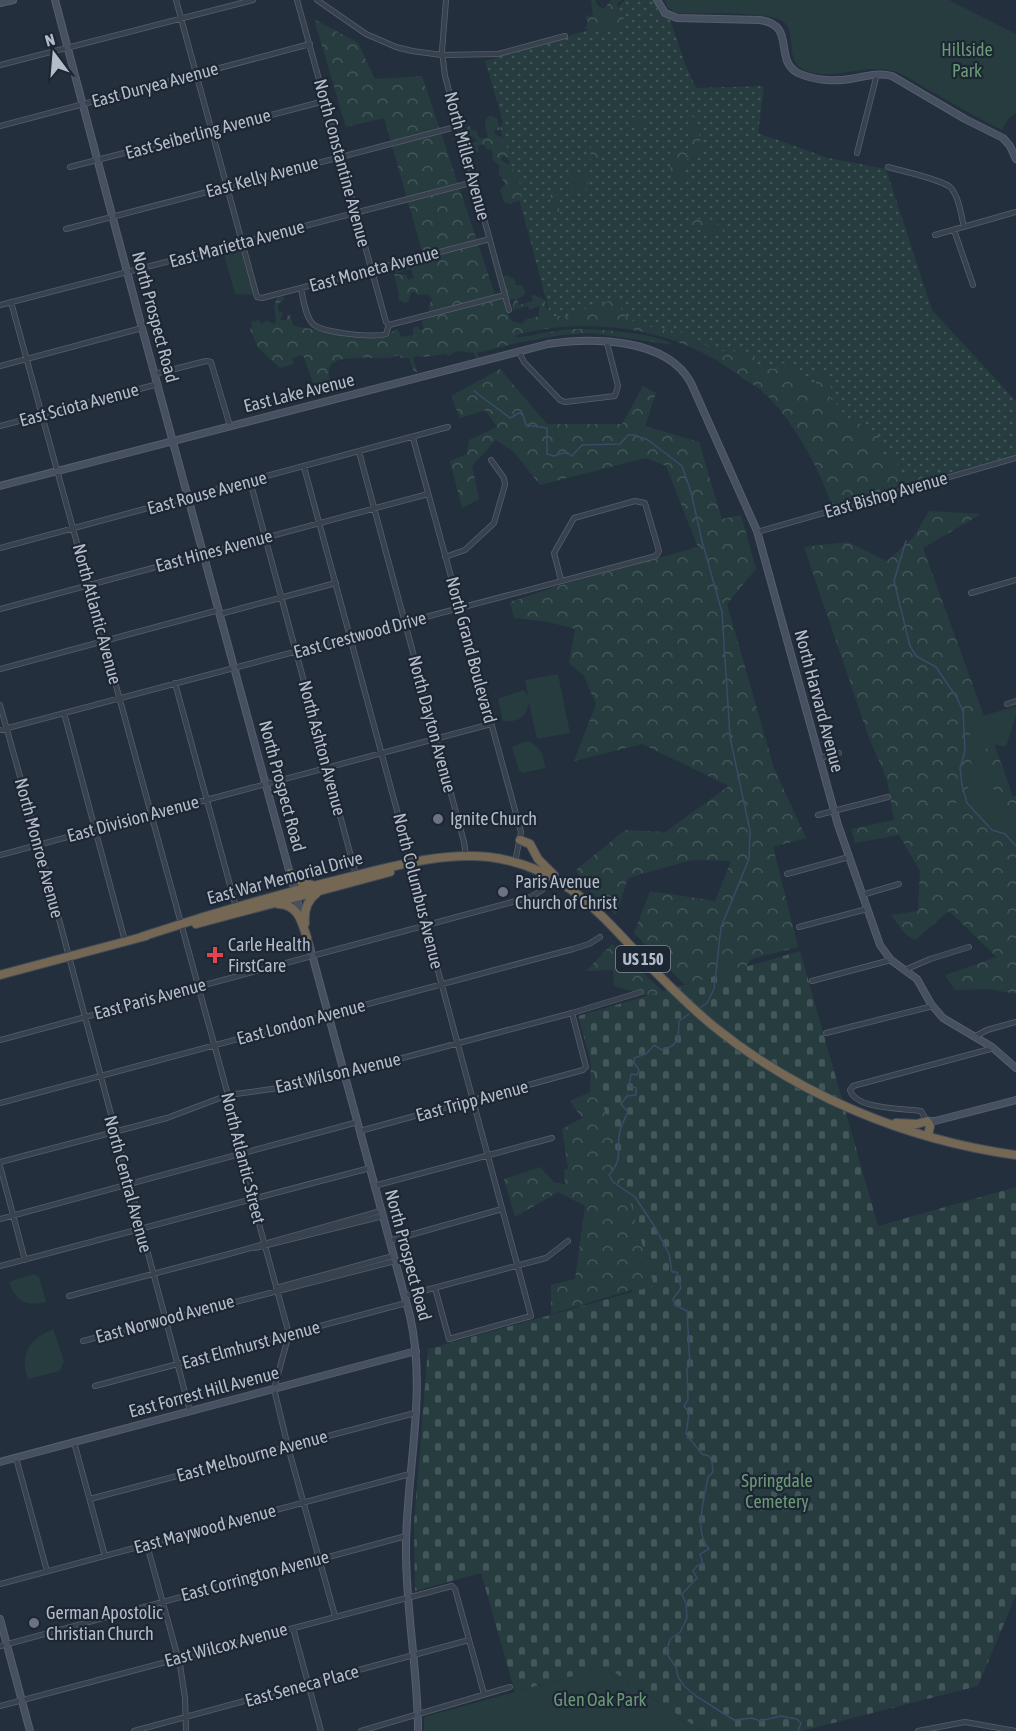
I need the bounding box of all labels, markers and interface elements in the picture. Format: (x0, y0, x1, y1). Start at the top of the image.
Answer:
north arrow (24, 24, 84, 84)
text: N (43, 30, 57, 50)
park label: Hillside Park (941, 39, 993, 81)
street label: East Duryea Avenue (89, 58, 220, 112)
street label: North Constantine Avenue (310, 77, 375, 249)
street label: North Miller Avenue (440, 89, 495, 222)
street label: East Seiberling Avenue (123, 104, 273, 163)
street label: East Kelly Avenue (203, 151, 320, 202)
street label: East Marietta Avenue (167, 215, 307, 272)
street label: East Moneta Avenue (307, 241, 441, 296)
street label: North Prospect Road (128, 249, 183, 385)
street label: East Lake Avenue (241, 369, 356, 416)
street label: East Sciota Avenue (17, 378, 141, 431)
street label: East Rouse Avenue (145, 466, 269, 519)
street label: East Bishop Avenue (822, 467, 950, 522)
street label: East Hines Avenue (153, 525, 275, 576)
street label: North Atlantic Avenue (69, 541, 126, 686)
street label: North Grand Boulevard (442, 574, 501, 725)
street label: East Crestwood Drive (291, 607, 429, 662)
street label: North Harvard Avenue (790, 627, 849, 774)
street label: North Dayton Avenue (404, 653, 461, 795)
street label: North Ashton Avenue (294, 678, 351, 818)
street label: North Prospect Road (255, 718, 310, 854)
street label: North Monroe Avenue (11, 776, 68, 920)
street label: East Division Avenue (65, 791, 201, 846)
place label: Ignite Church (450, 808, 537, 829)
street label: North Columbus Avenue (389, 811, 448, 971)
marker: Ignite Church (431, 812, 445, 826)
street label: East War Memorial Drive (205, 847, 365, 908)
place label: Paris Avenue Church of Christ (515, 871, 617, 913)
marker: Paris Avenue Church of Christ (496, 885, 510, 899)
place label: Carle Health FirstCare (228, 934, 311, 976)
marker: Carle Health FirstCare (206, 946, 224, 964)
road number: US 150 (616, 946, 670, 972)
street label: East Paris Avenue (92, 973, 208, 1024)
street label: East London Avenue (234, 994, 367, 1049)
street label: East Wilson Avenue (273, 1048, 403, 1097)
street label: East Tripp Avenue (413, 1075, 530, 1126)
street label: North Atlantic Street (217, 1090, 270, 1226)
street label: North Central Avenue (100, 1113, 157, 1255)
street label: North Prospect Road (381, 1187, 436, 1323)
street label: East Norwood Avenue (93, 1290, 237, 1347)
street label: East Elmhurst Avenue (180, 1316, 322, 1373)
street label: East Forrest Hill Avenue (126, 1361, 281, 1422)
street label: East Melbourne Avenue (174, 1425, 330, 1486)
park label: Springdale Cemetery (741, 1470, 813, 1512)
street label: East Maywood Avenue (132, 1499, 278, 1558)
street label: East Corrington Avenue (179, 1546, 331, 1605)
place label: German Apostolic Christian Church (46, 1602, 163, 1644)
marker: German Apostolic Christian Church (27, 1616, 41, 1630)
street label: East Wilcox Avenue (162, 1618, 290, 1671)
street label: East Seneca Place (243, 1660, 361, 1711)
park label: Glen Oak Park (554, 1689, 646, 1710)

